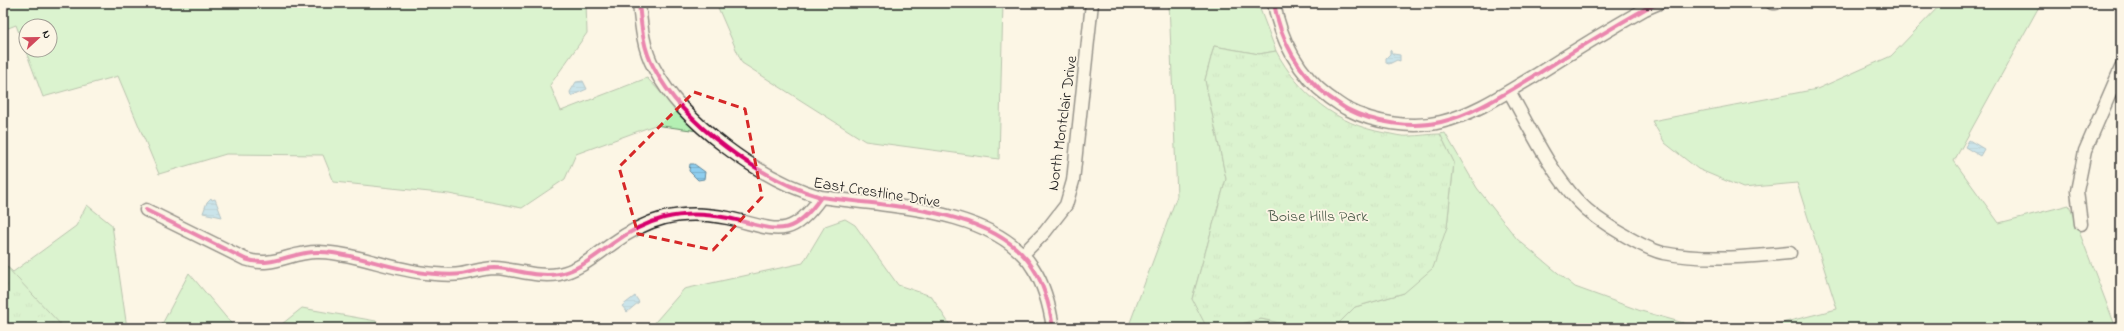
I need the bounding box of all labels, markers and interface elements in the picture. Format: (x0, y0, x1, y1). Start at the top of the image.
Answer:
north arrow (18, 18, 58, 58)
text: N (38, 28, 55, 41)
street label: North Montclair Drive (1042, 53, 1084, 192)
street label: East Crestline Drive (811, 171, 943, 215)
park label: Boise Hills Park (1267, 205, 1369, 229)

